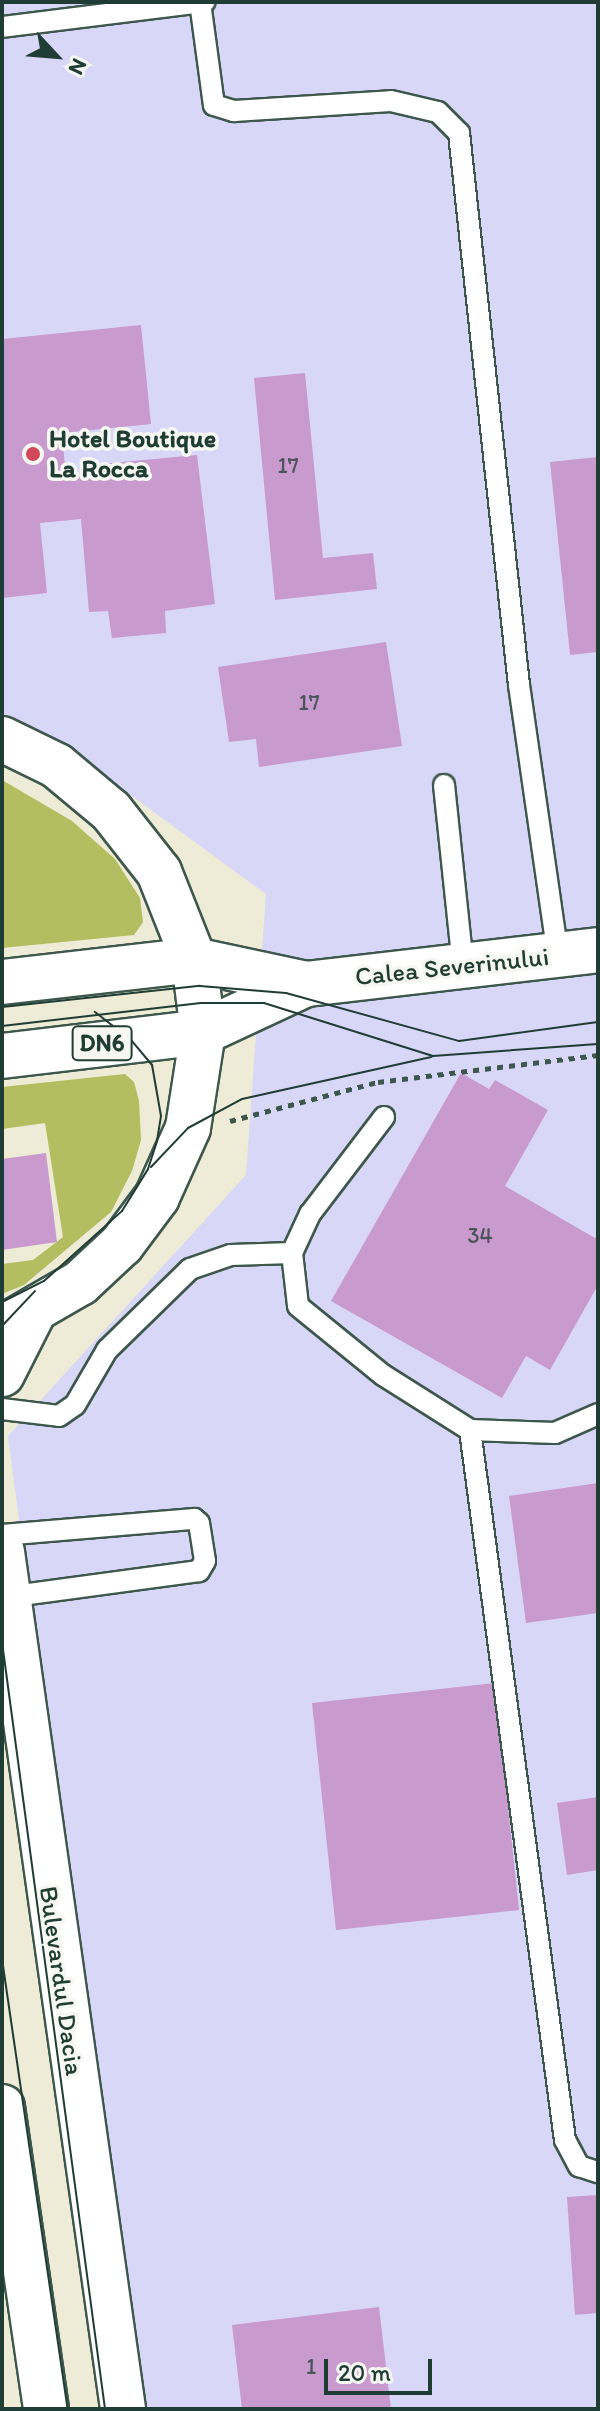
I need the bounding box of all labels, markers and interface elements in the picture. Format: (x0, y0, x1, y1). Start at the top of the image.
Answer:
north arrow (16, 16, 96, 96)
text: N (63, 54, 93, 79)
place label: Hotel Boutique La Rocca (49, 423, 216, 484)
marker: Hotel Boutique La Rocca (24, 445, 42, 463)
house number: 17 (277, 453, 299, 479)
house number: 17 (298, 690, 320, 716)
street label: Calea Severinului (354, 941, 550, 993)
road number: DN6 (70, 1023, 134, 1063)
house number: 34 (467, 1223, 493, 1249)
street label: Bulevardul Dacia (32, 1884, 90, 2078)
scale bar (328, 2343, 436, 2393)
house number: 1 (306, 2354, 316, 2380)
text: 20 m (338, 2358, 391, 2387)

